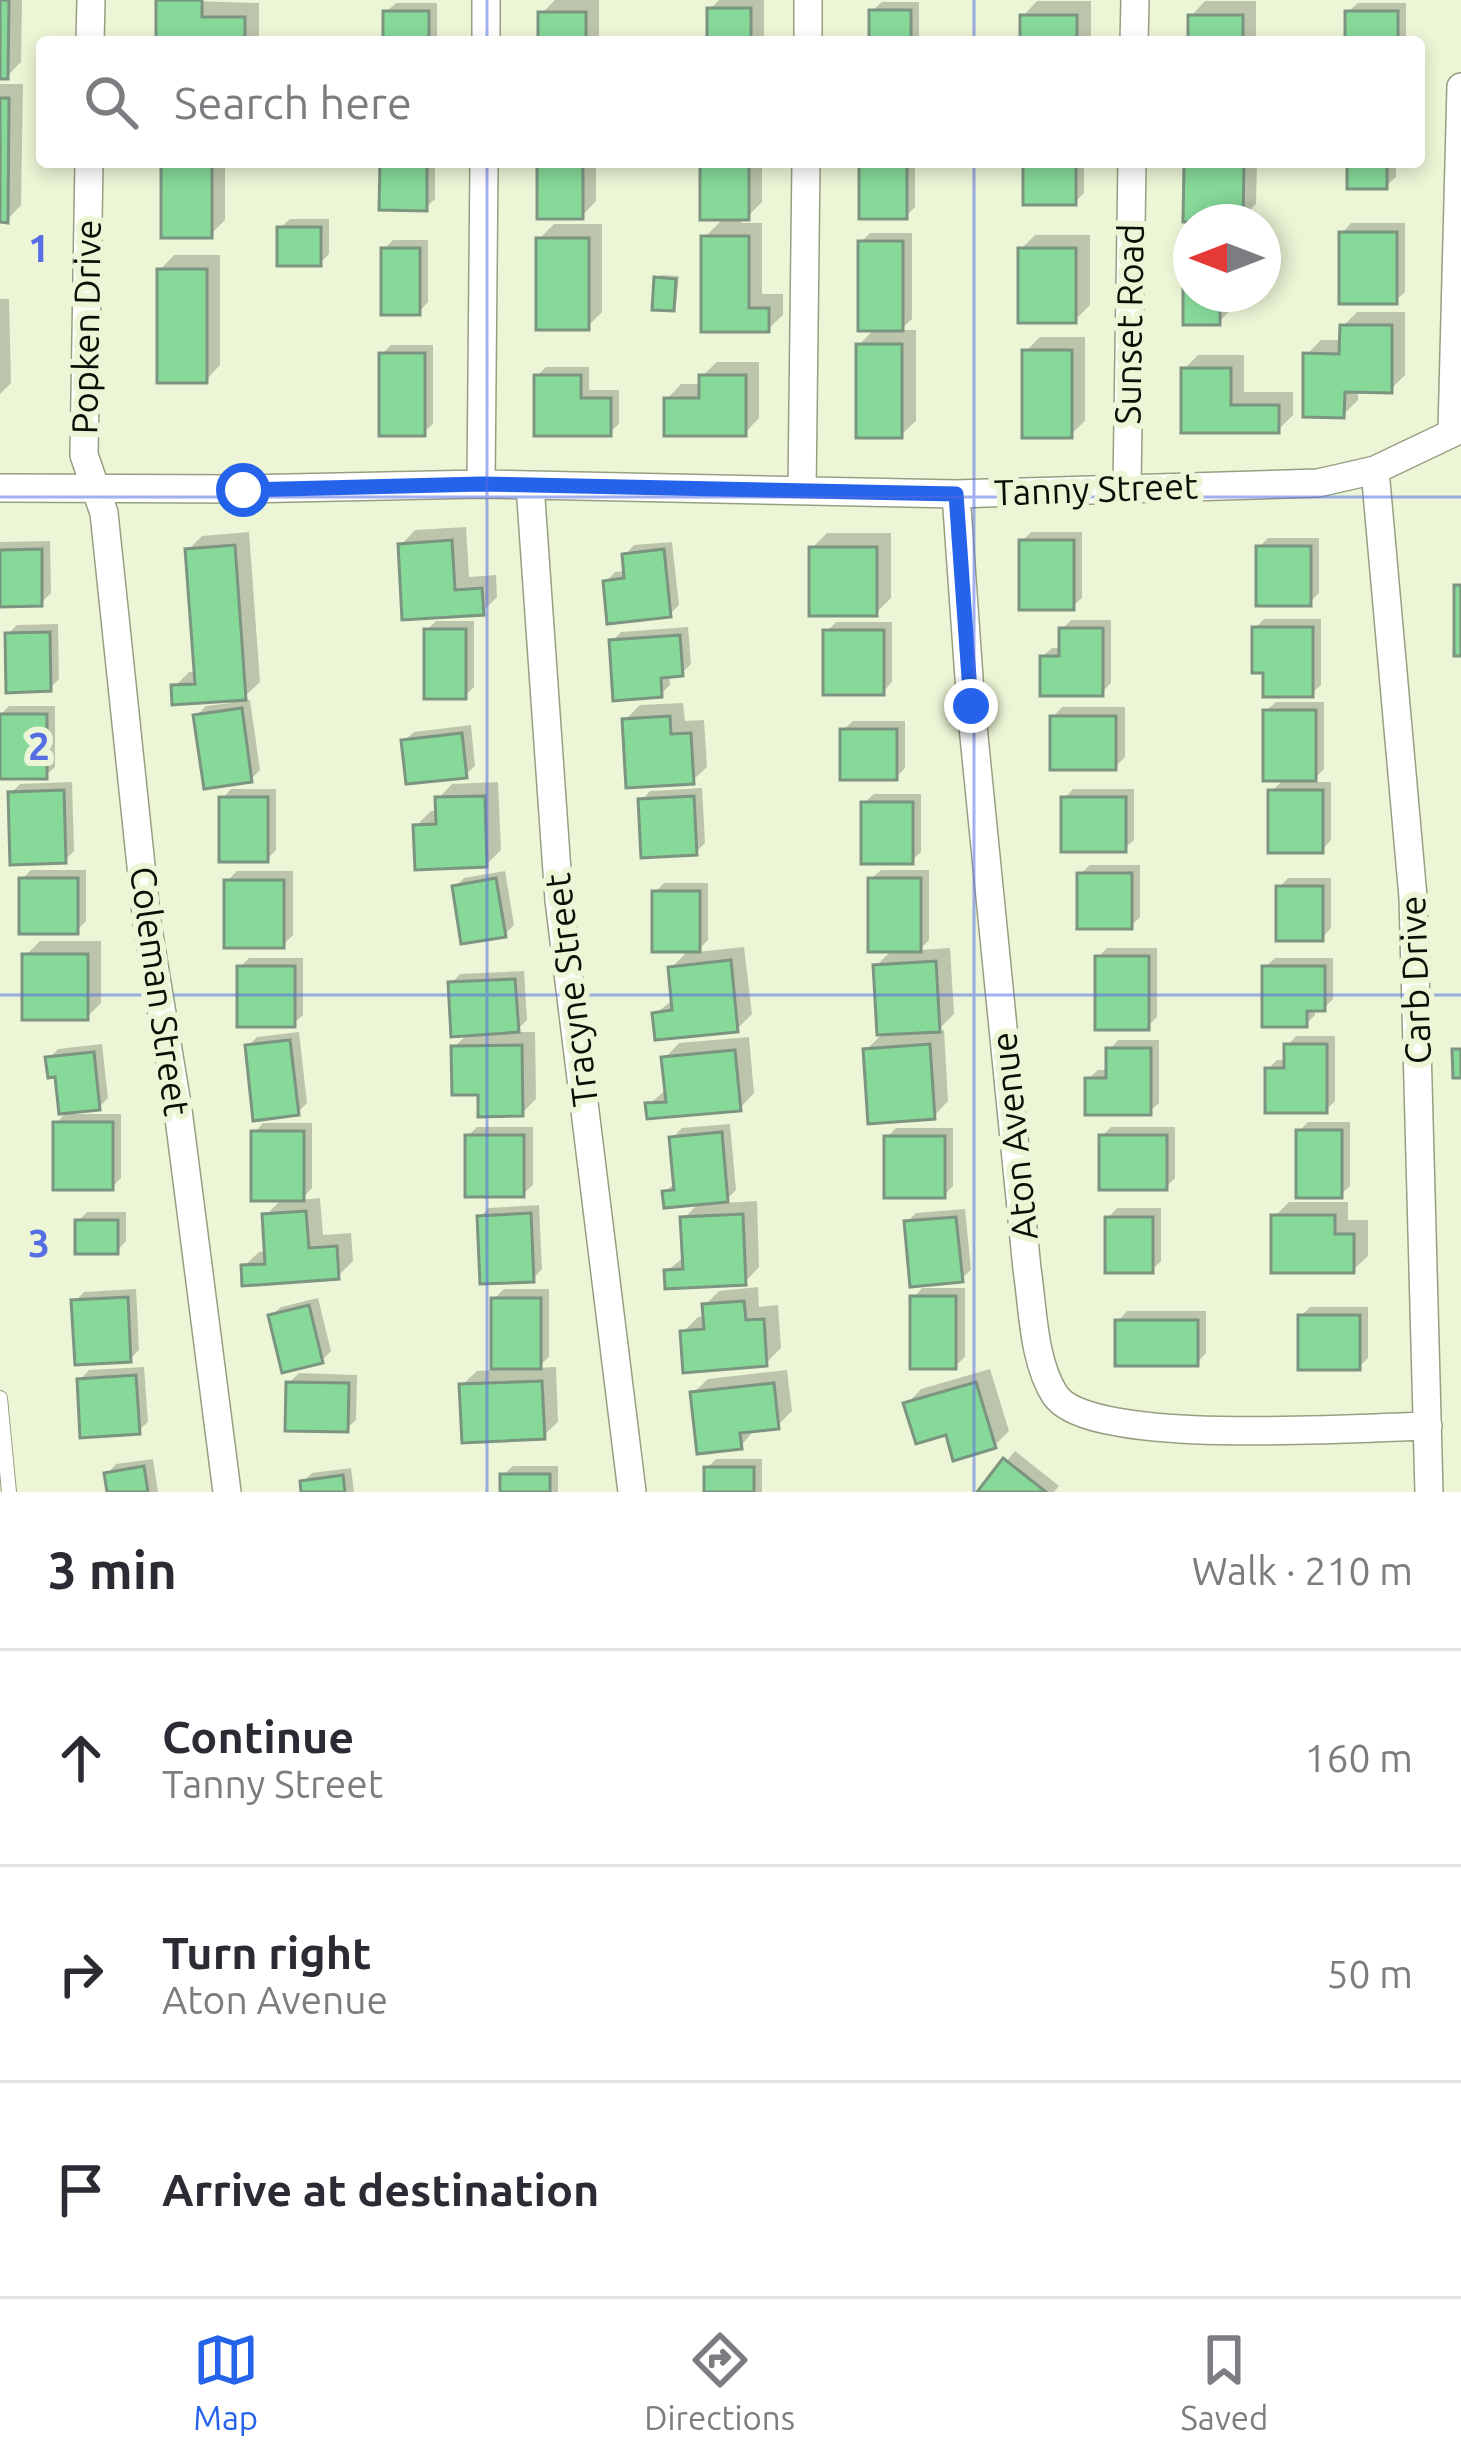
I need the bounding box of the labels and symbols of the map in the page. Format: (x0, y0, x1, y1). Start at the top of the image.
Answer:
north arrow (1173, 204, 1281, 312)
street label: Popken Drive (63, 219, 108, 435)
street label: Sunset Road (1106, 223, 1151, 425)
text: 1 (28, 226, 50, 269)
route start (216, 463, 270, 517)
street label: Tanny Street (993, 464, 1199, 513)
route end (944, 679, 998, 733)
text: 2 (28, 724, 50, 767)
street label: Coleman Street (123, 864, 198, 1118)
street label: Tracyne Street (536, 871, 605, 1109)
street label: Carb Drive (1391, 895, 1438, 1065)
street label: Aton Avenue (982, 1030, 1045, 1242)
text: 3 (28, 1221, 50, 1264)

